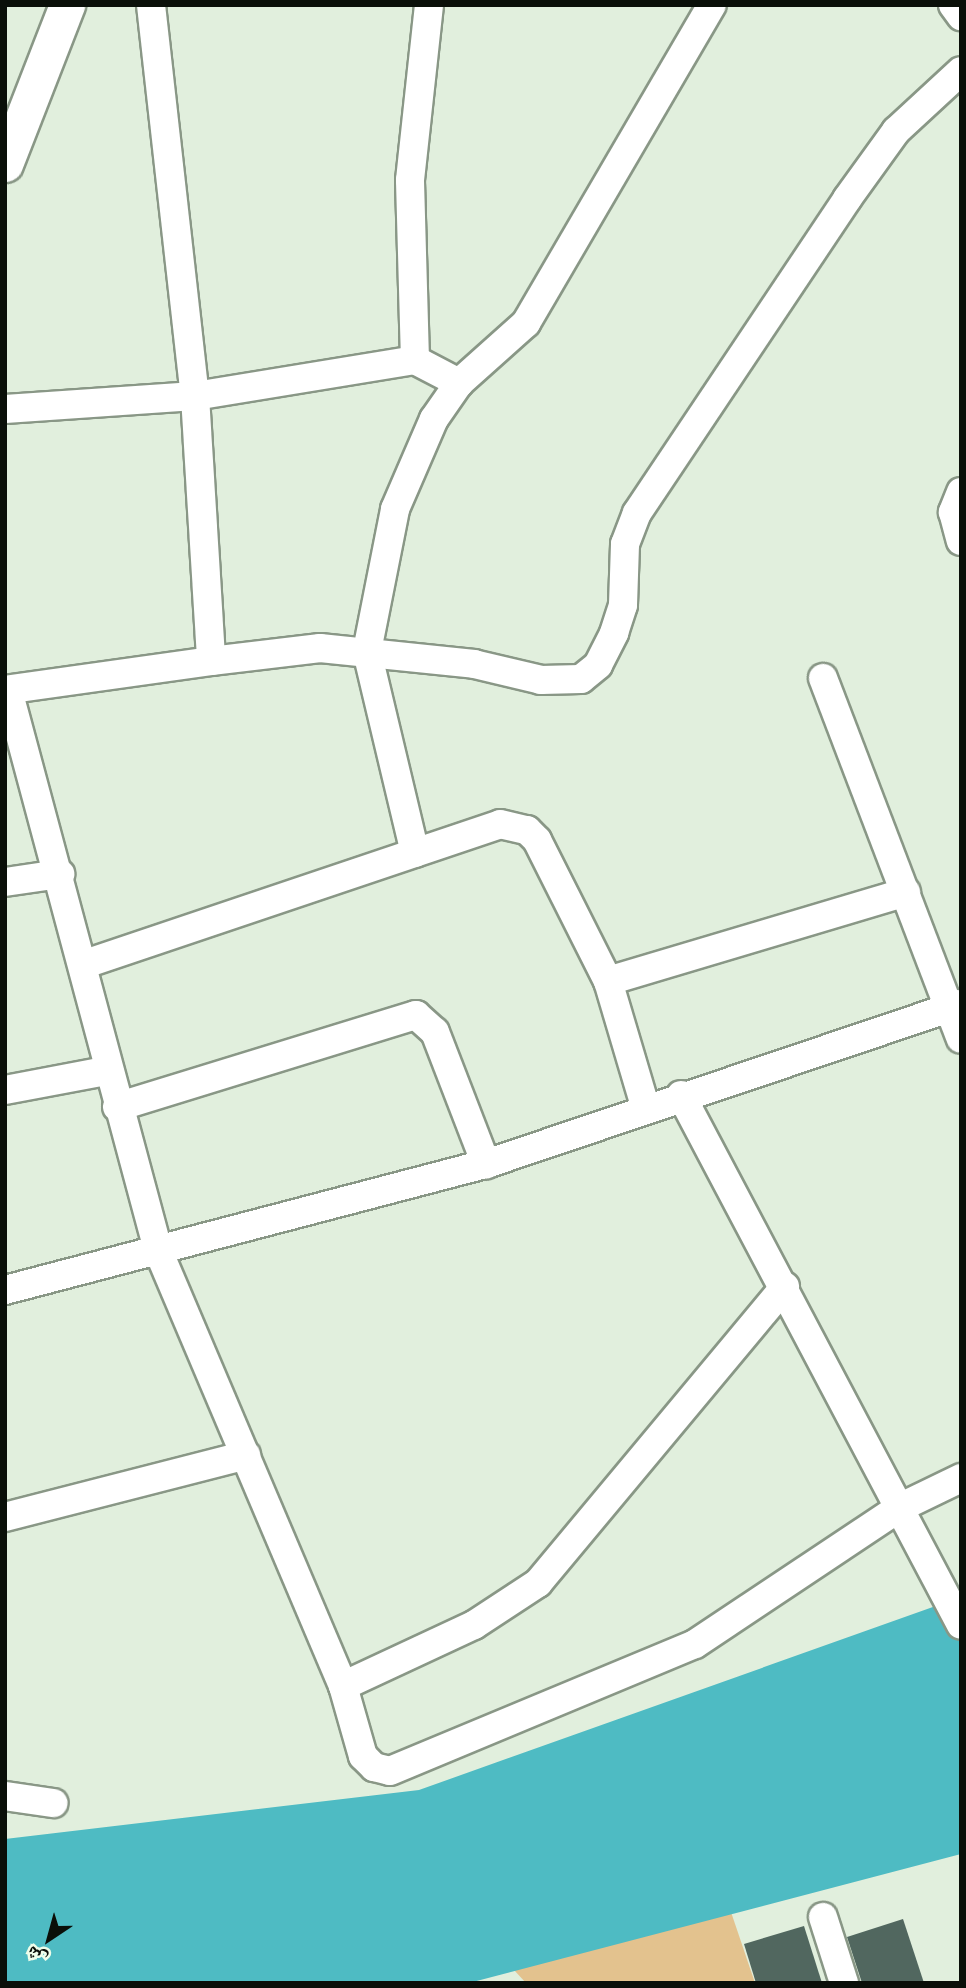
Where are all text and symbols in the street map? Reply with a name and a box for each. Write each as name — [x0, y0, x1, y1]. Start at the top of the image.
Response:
north arrow — [14, 1904, 84, 1974]
text: ش — [21, 1941, 51, 1972]

